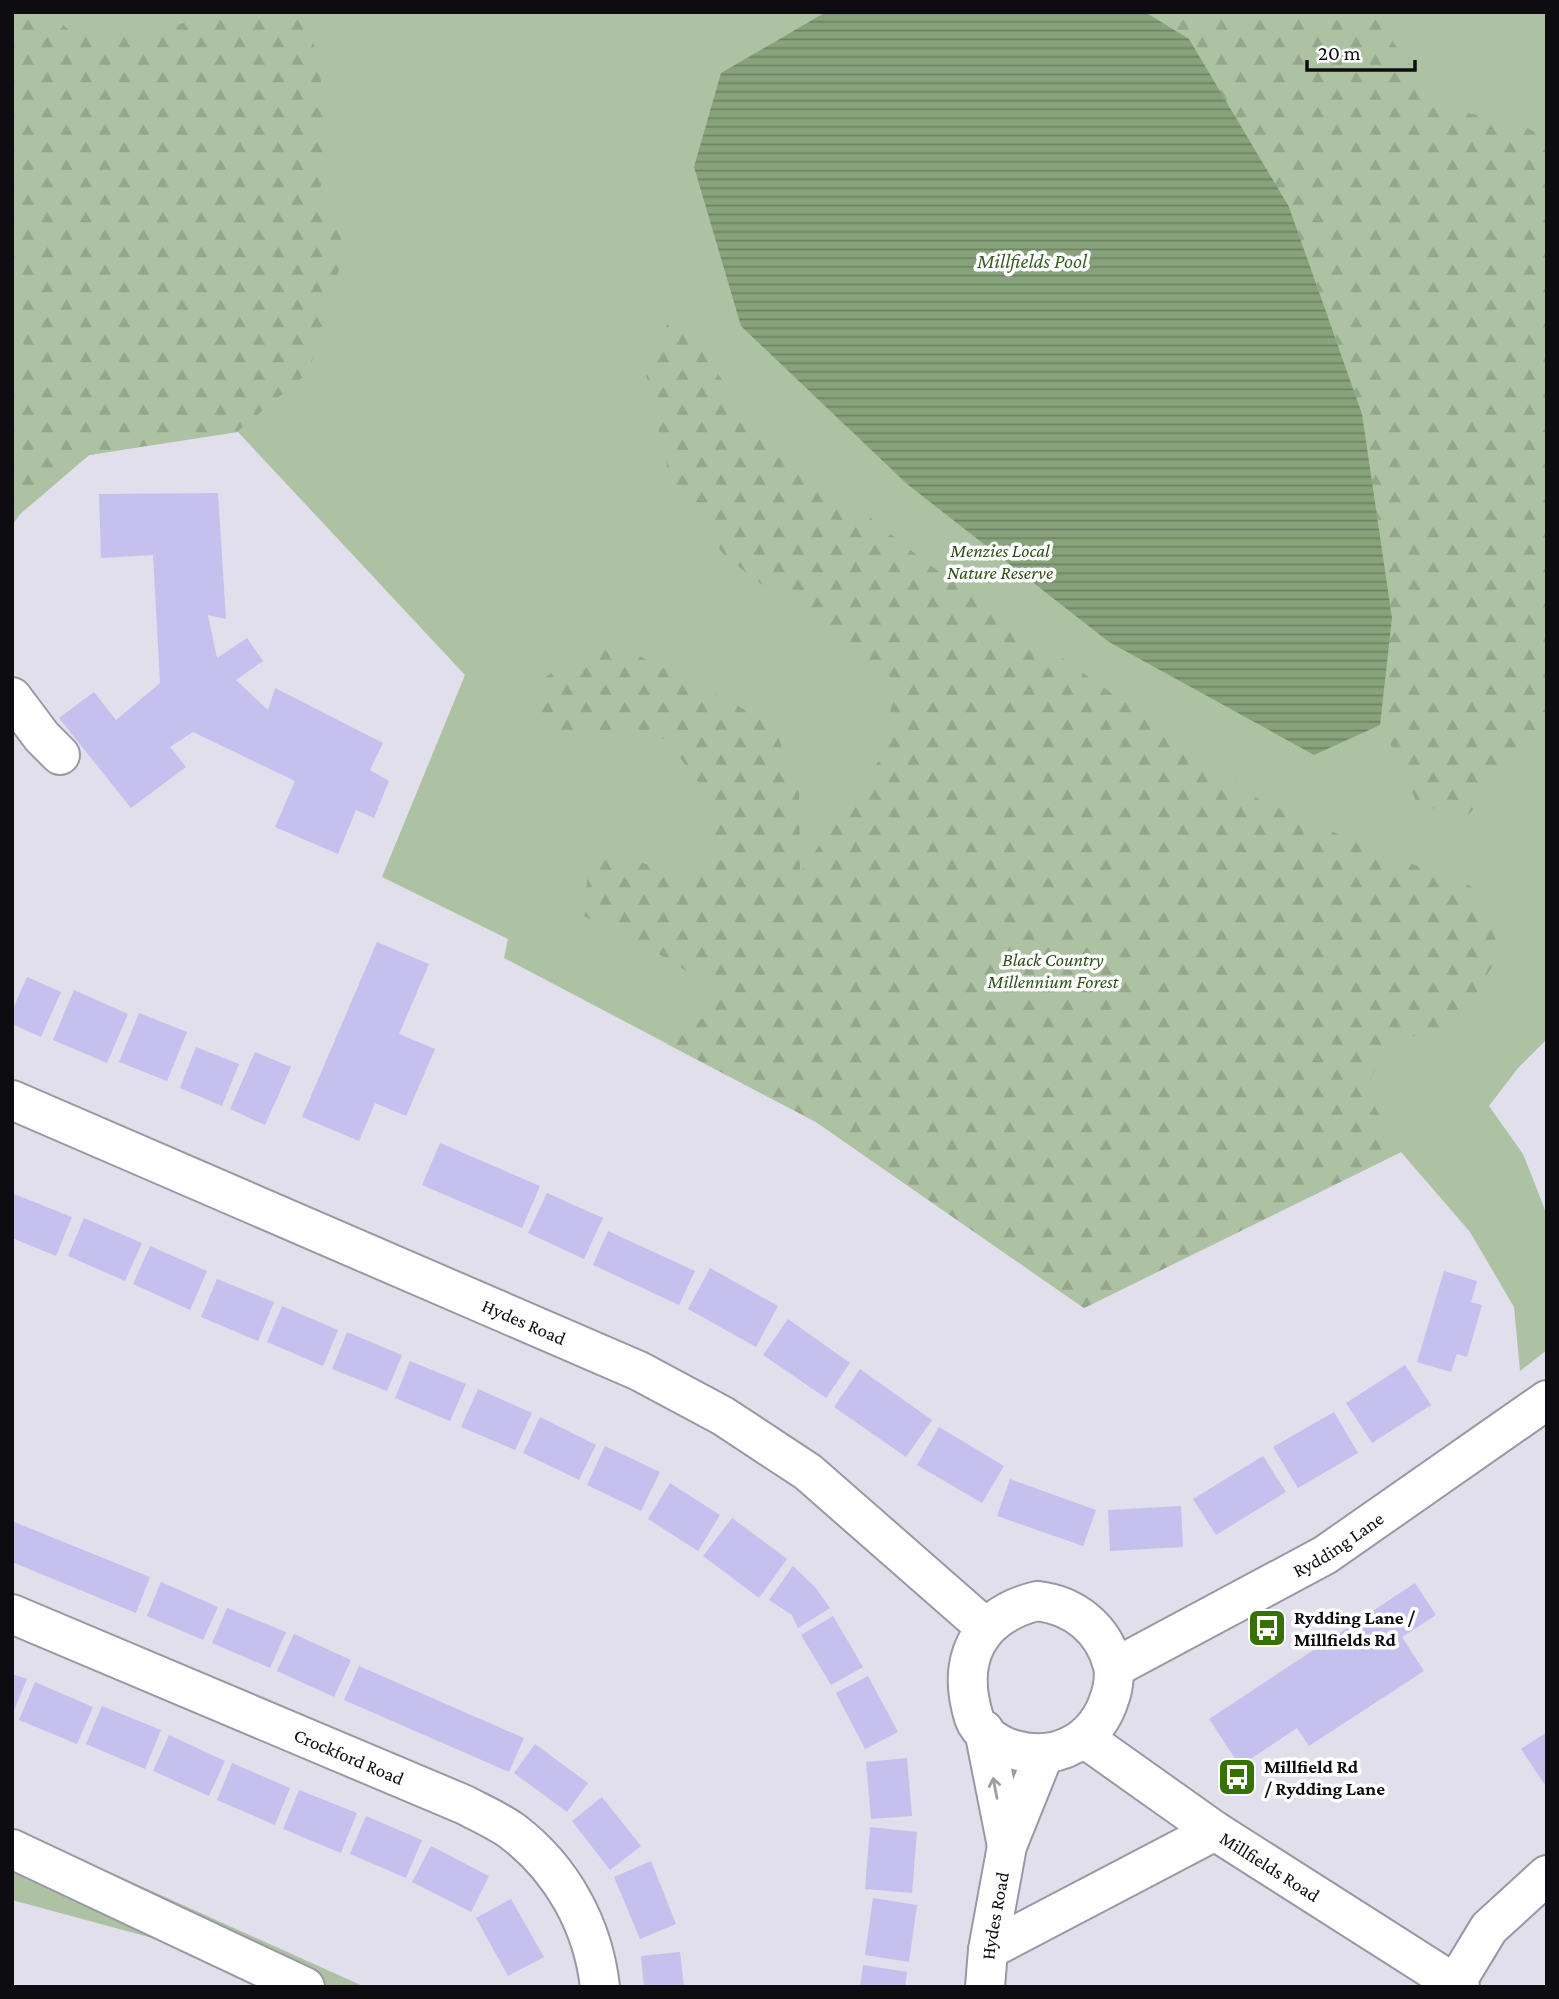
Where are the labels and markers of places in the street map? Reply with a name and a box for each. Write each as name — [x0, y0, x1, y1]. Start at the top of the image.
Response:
bus stop icon: Rydding Lane / Millfields Rd — [1246, 1607, 1288, 1649]
place label: Rydding Lane / Millfields Rd — [1294, 1607, 1415, 1650]
bus stop icon: Millfield Rd / Rydding Lane — [1216, 1756, 1258, 1798]
place label: Millfield Rd / Rydding Lane — [1264, 1756, 1385, 1799]

